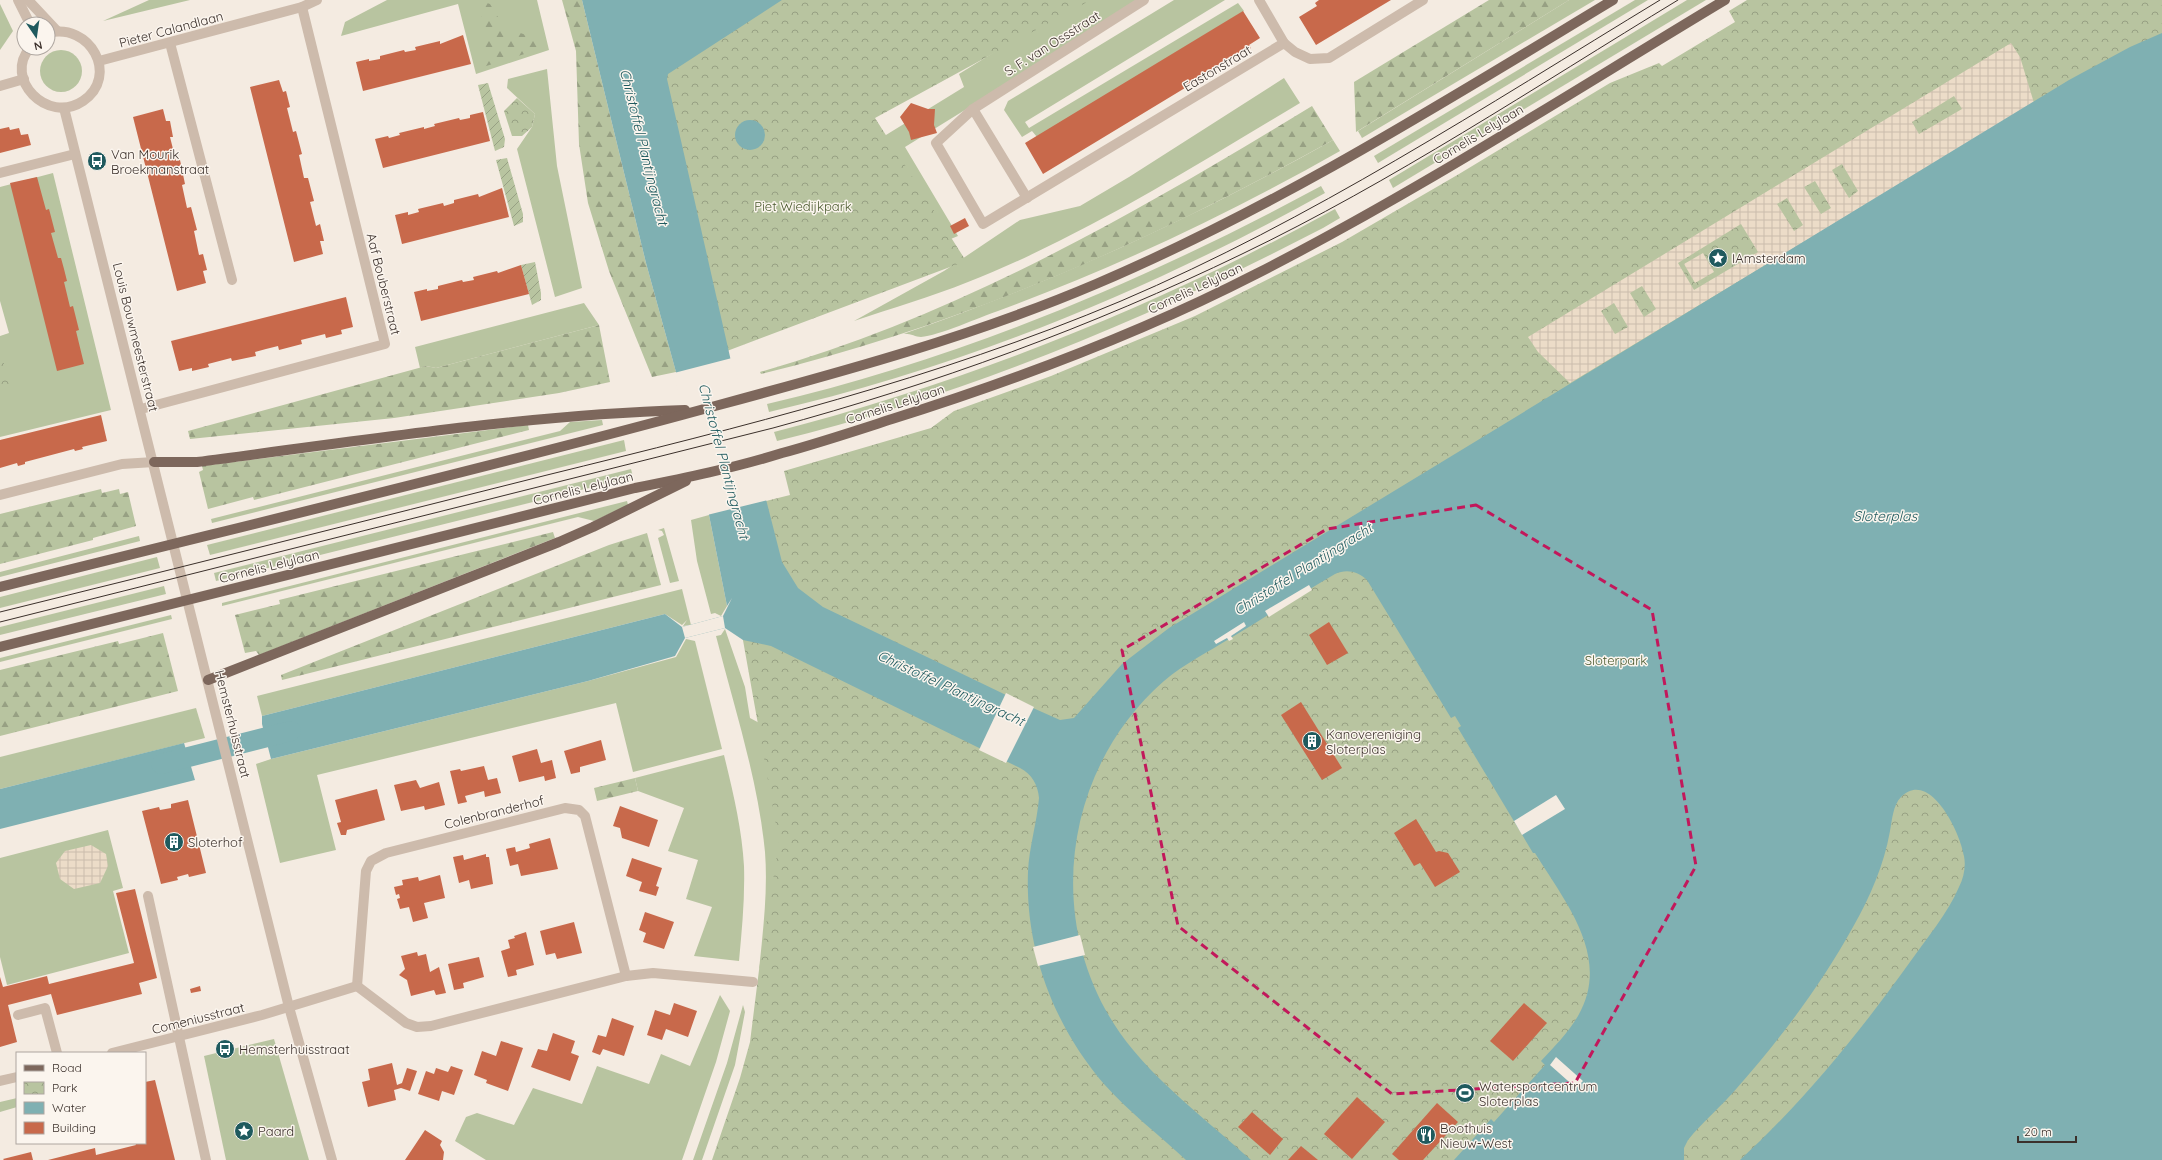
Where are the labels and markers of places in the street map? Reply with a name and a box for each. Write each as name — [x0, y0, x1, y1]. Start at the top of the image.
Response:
place label: Van Mourik Broekmanstraat — [111, 146, 209, 177]
bus stop icon: Van Mourik Broekmanstraat — [86, 150, 108, 172]
place icon: IAmsterdam — [1707, 247, 1729, 269]
place label: IAmsterdam — [1732, 250, 1806, 266]
place label: Kanovereniging Sloterplas — [1326, 726, 1421, 757]
building icon: Kanovereniging Sloterplas — [1301, 730, 1323, 752]
building icon: Sloterhof — [163, 831, 185, 853]
place label: Sloterhof — [188, 834, 243, 850]
bus stop icon: Hemsterhuisstraat — [214, 1038, 236, 1060]
place label: Hemsterhuisstraat — [239, 1041, 350, 1057]
place label: Watersportcentrum Sloterplas — [1479, 1078, 1597, 1109]
sports icon: Watersportcentrum Sloterplas — [1454, 1082, 1476, 1104]
place icon: Paard — [233, 1120, 255, 1142]
place label: Boothuis Nieuw-West — [1440, 1120, 1512, 1151]
place label: Paard — [258, 1123, 294, 1139]
restaurant icon: Boothuis Nieuw-West — [1415, 1124, 1437, 1146]

